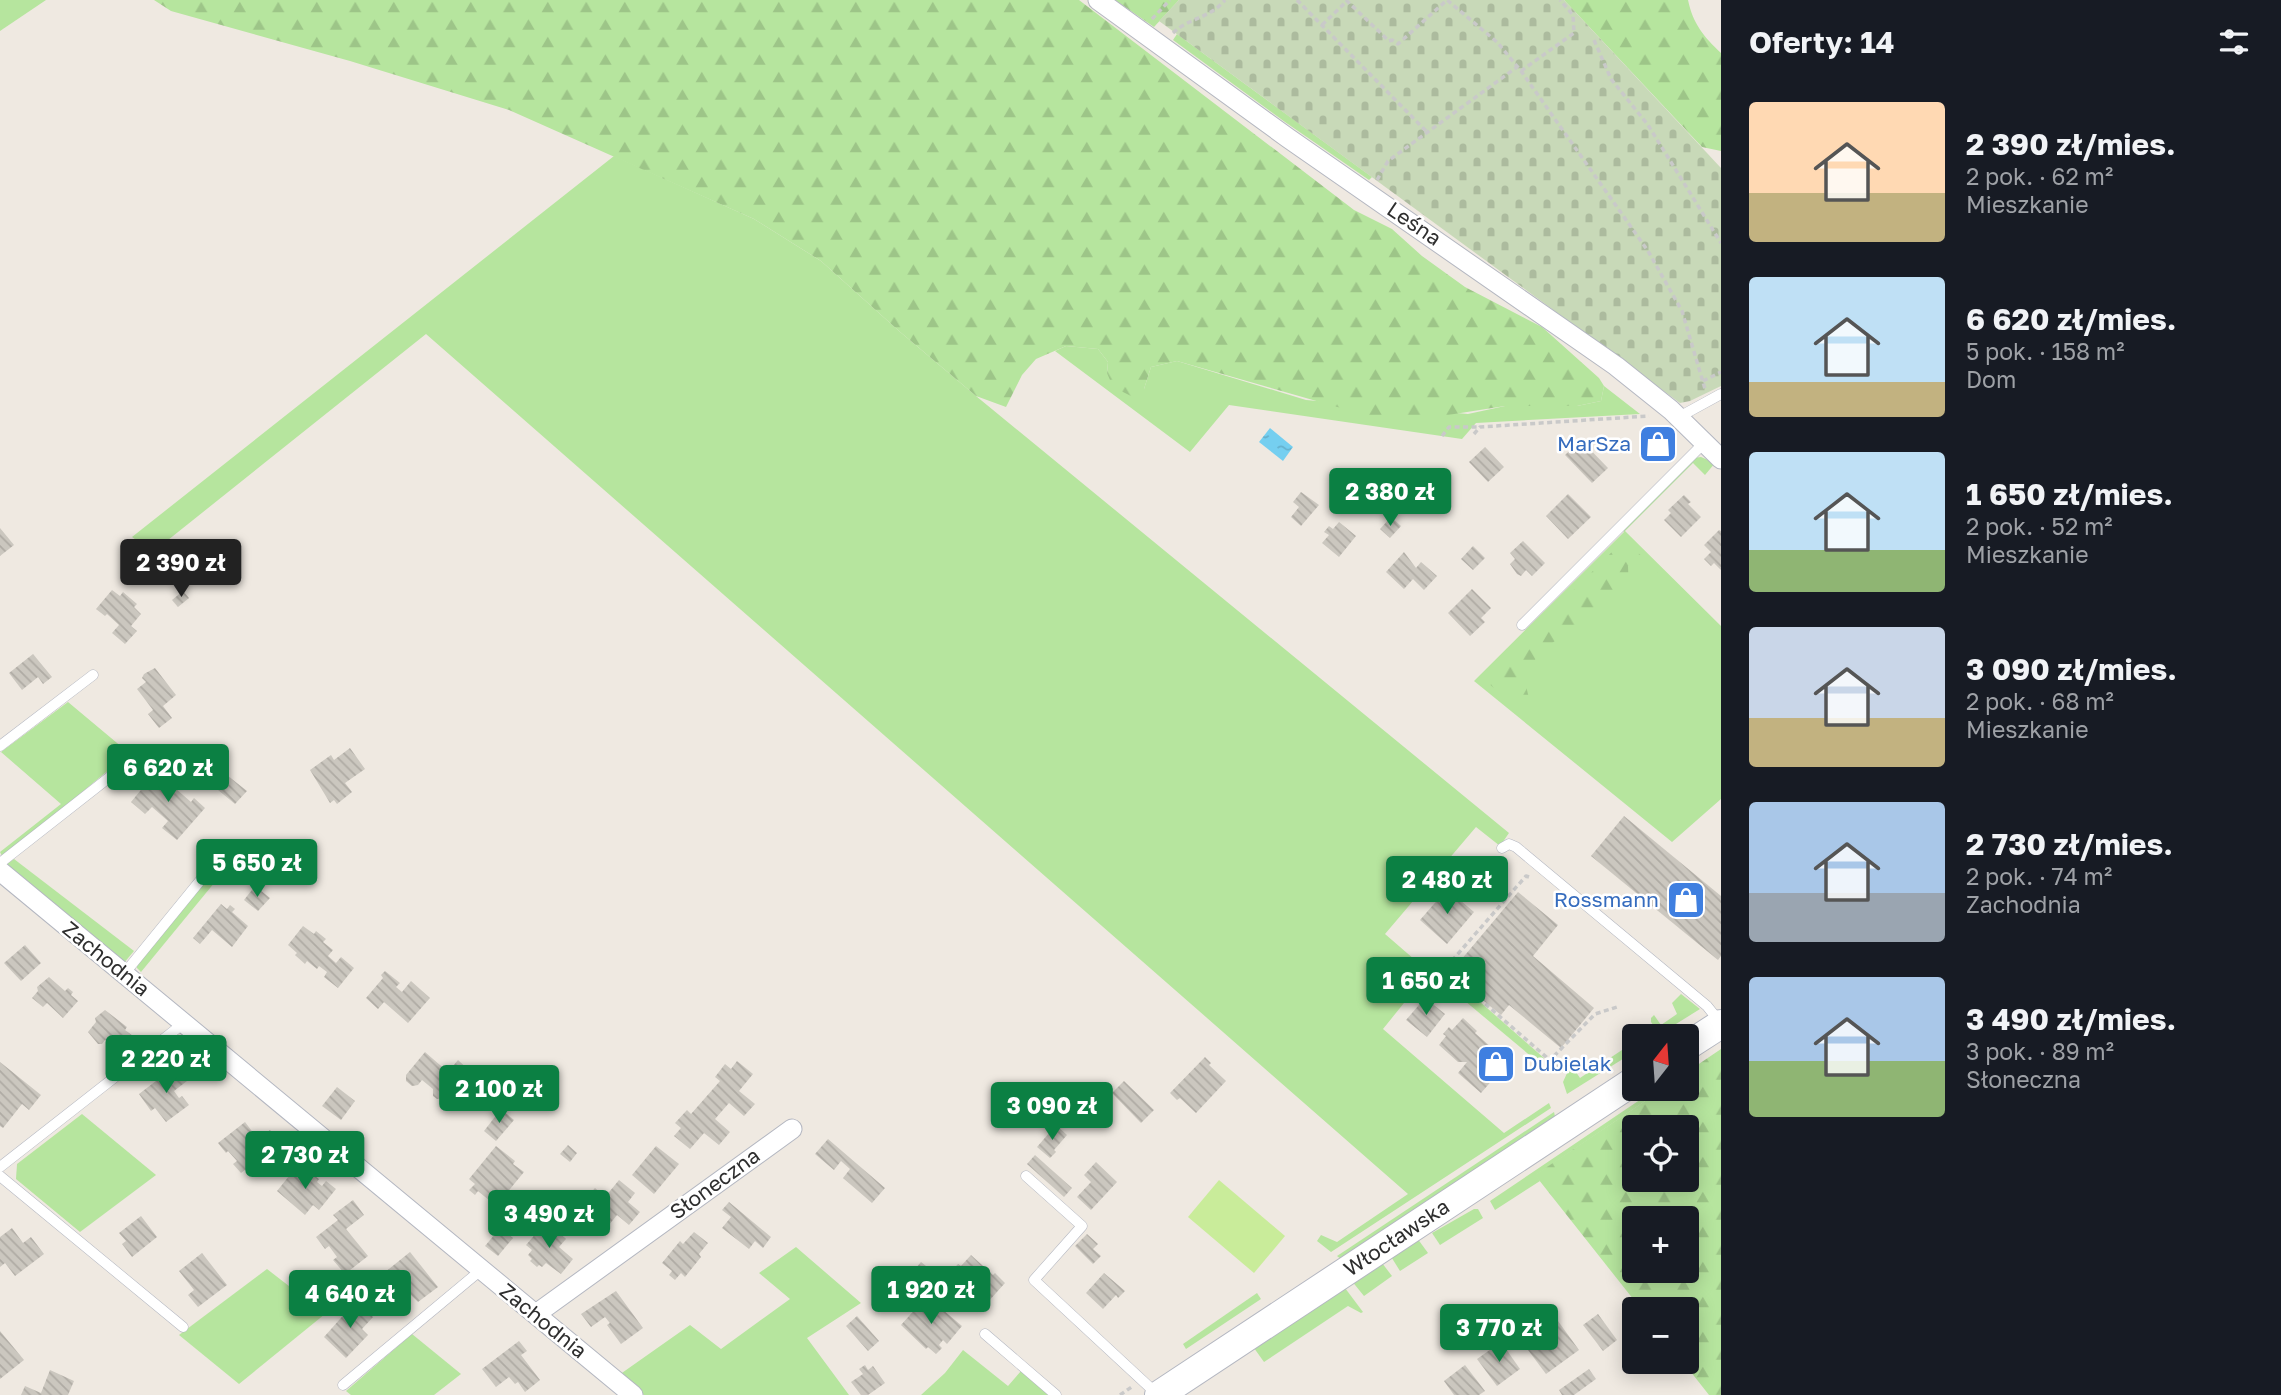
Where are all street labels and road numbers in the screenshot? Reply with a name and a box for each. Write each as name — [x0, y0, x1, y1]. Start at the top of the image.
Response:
street label: Leśna — [1382, 196, 1447, 251]
street label: Zachodnia — [58, 915, 156, 1001]
street label: Słoneczna — [664, 1142, 765, 1225]
street label: Włocławska — [1338, 1193, 1454, 1281]
street label: Zachodnia — [495, 1277, 593, 1363]

